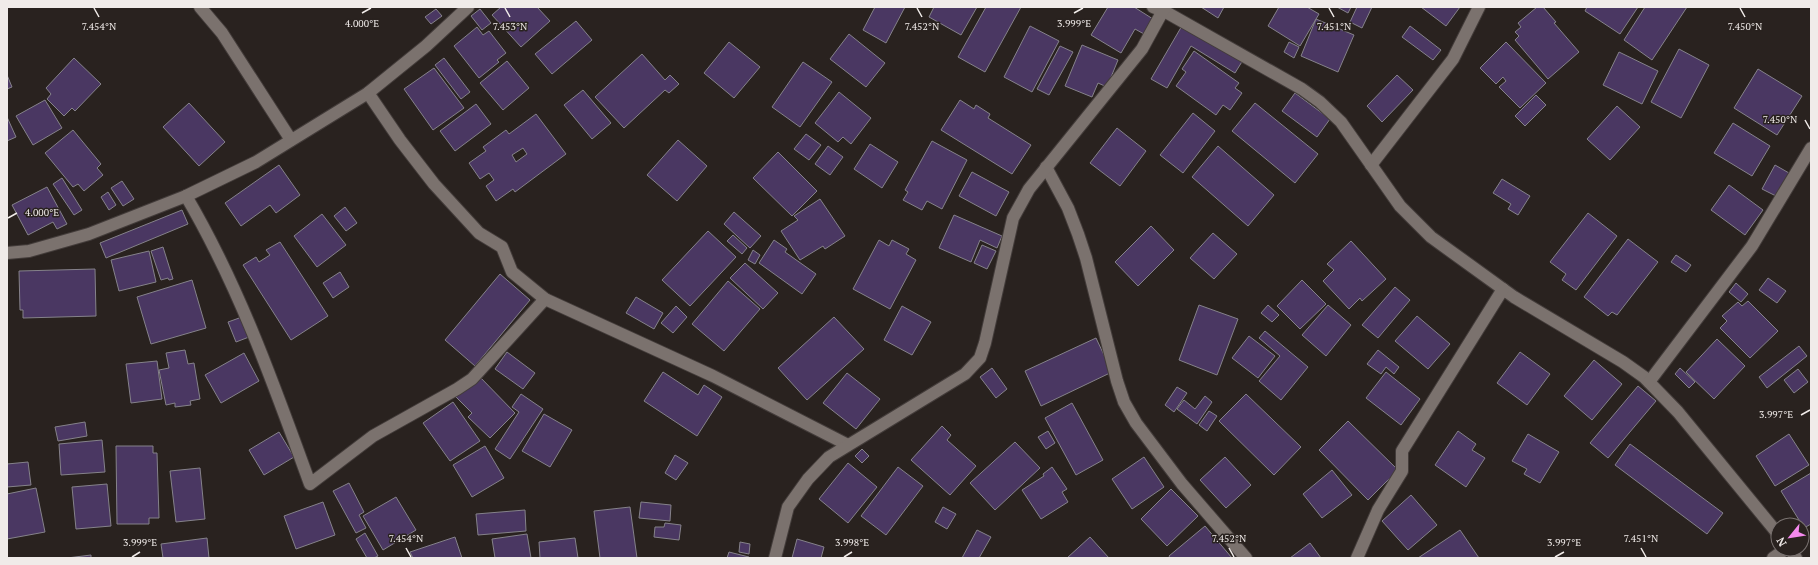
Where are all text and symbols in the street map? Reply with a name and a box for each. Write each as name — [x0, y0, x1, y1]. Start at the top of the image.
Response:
text: 4.000°E — [345, 17, 379, 30]
text: 3.999°E — [1057, 17, 1091, 30]
text: 7.454°N — [82, 20, 117, 33]
text: 7.453°N — [493, 20, 528, 33]
text: 7.452°N — [905, 20, 940, 33]
text: 7.451°N — [1317, 20, 1352, 33]
text: 7.450°N — [1728, 20, 1763, 33]
text: 7.450°N — [1763, 113, 1798, 126]
text: 4.000°E — [25, 206, 59, 219]
text: 3.997°E — [1759, 408, 1793, 421]
north arrow — [1770, 517, 1810, 557]
text: 7.454°N — [389, 532, 424, 545]
text: 7.452°N — [1212, 532, 1247, 545]
text: 7.451°N — [1624, 532, 1659, 545]
text: N — [1773, 534, 1789, 549]
text: 3.999°E — [123, 536, 157, 549]
text: 3.998°E — [835, 536, 869, 549]
text: 3.997°E — [1547, 536, 1581, 549]

